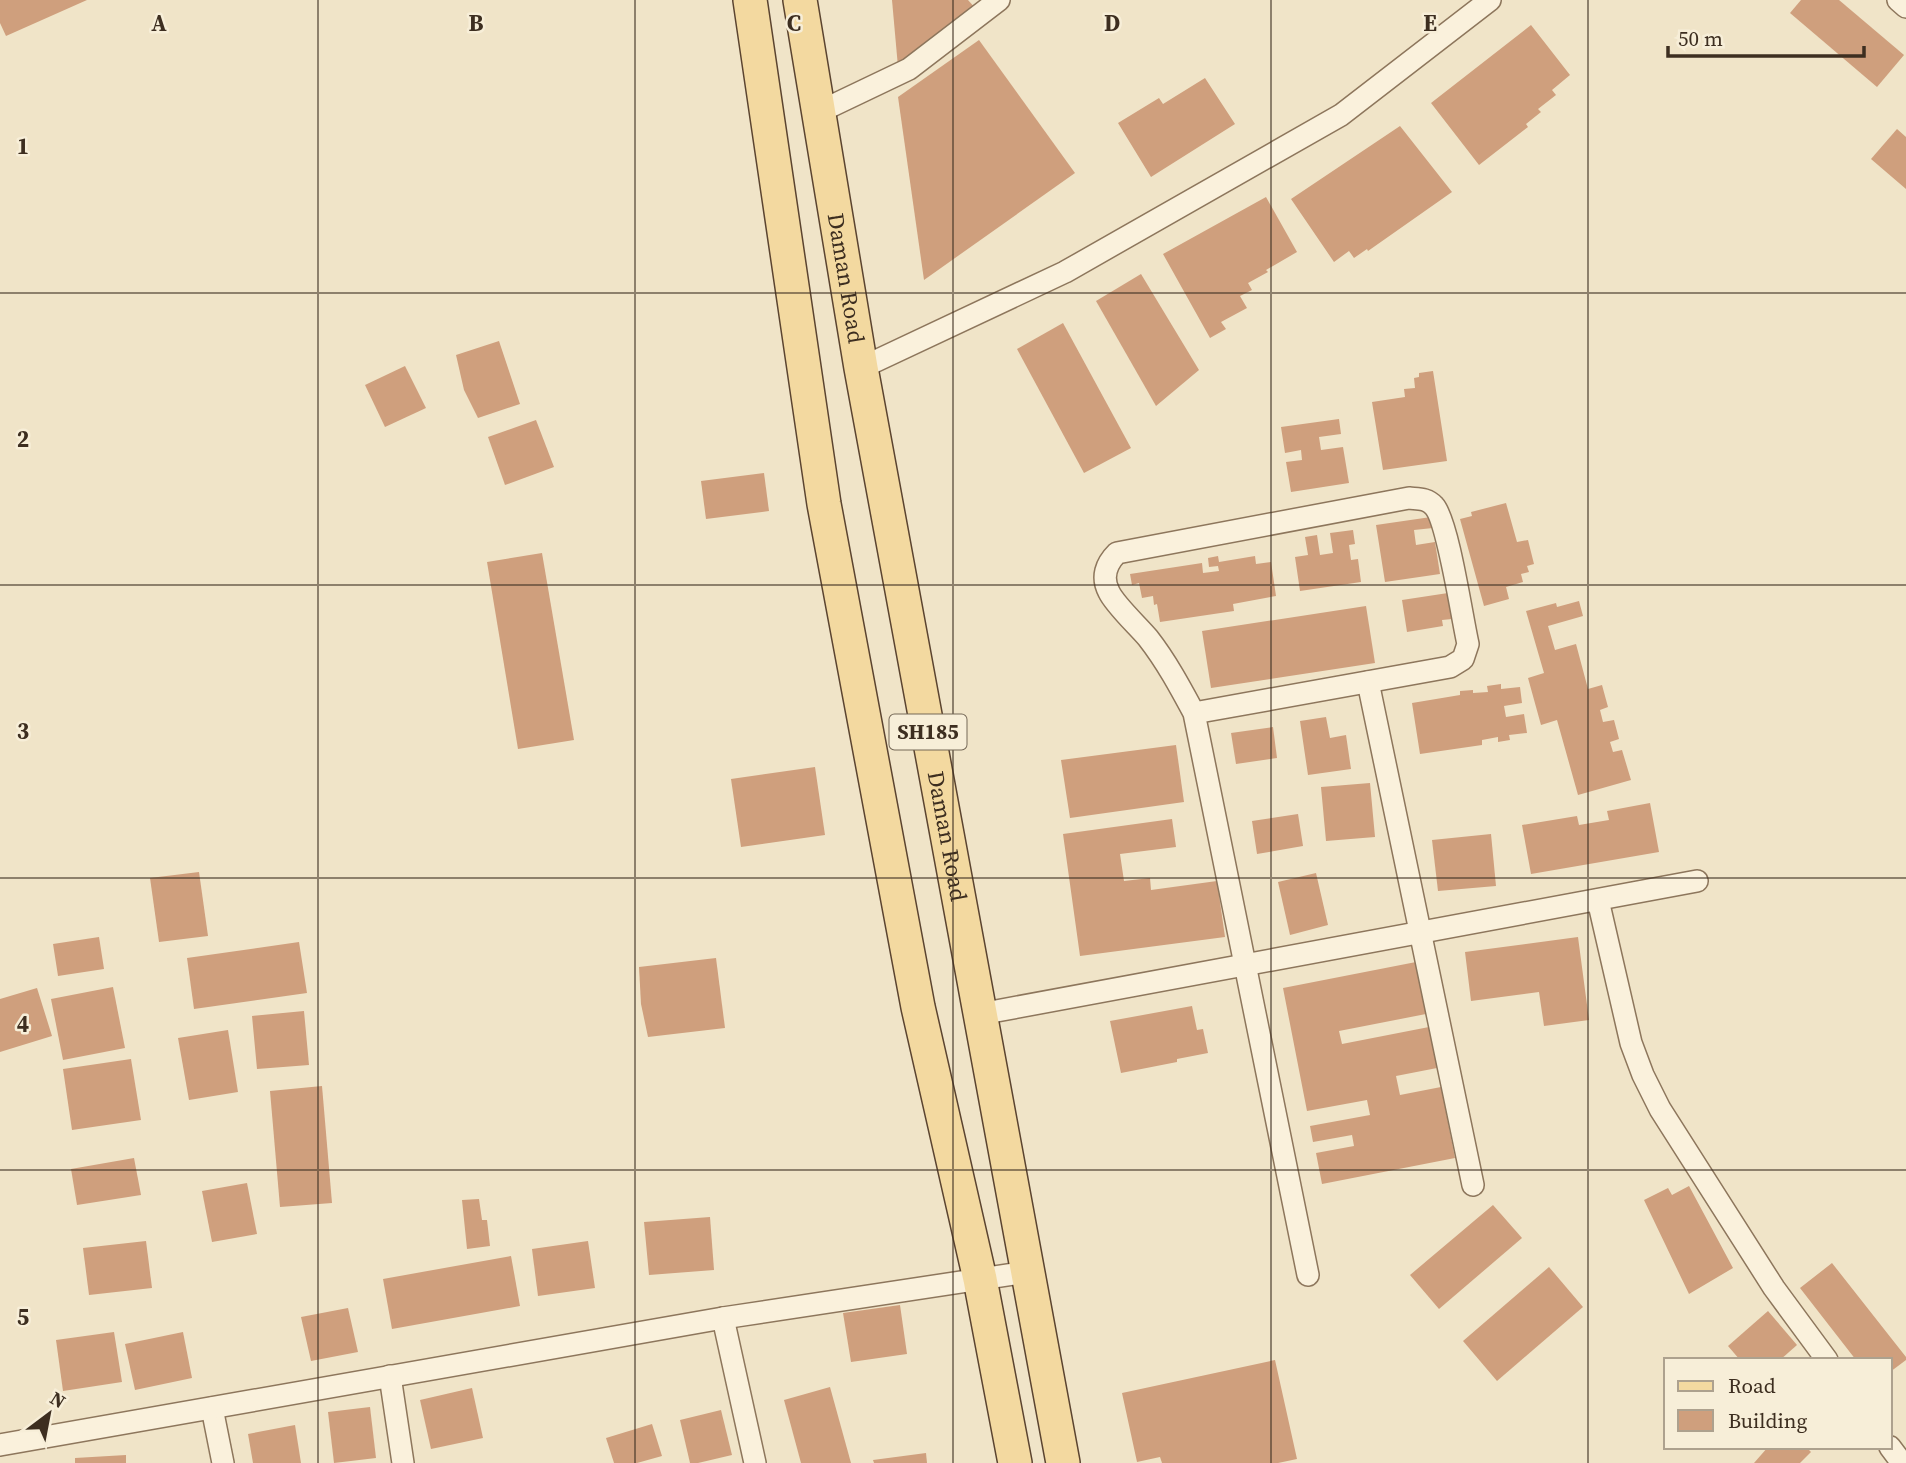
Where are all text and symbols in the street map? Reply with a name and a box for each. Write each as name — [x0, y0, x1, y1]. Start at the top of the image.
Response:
text: A — [151, 7, 167, 39]
text: B — [469, 7, 484, 39]
text: C — [787, 7, 801, 39]
text: D — [1104, 7, 1120, 39]
text: E — [1423, 7, 1437, 39]
scale bar — [1668, 14, 1864, 58]
text: 50 m — [1678, 24, 1723, 53]
text: 1 — [17, 130, 29, 162]
street label: Daman Road — [820, 211, 873, 346]
text: 2 — [17, 423, 29, 455]
road number: SH185 — [890, 714, 967, 750]
text: 3 — [17, 715, 29, 747]
street label: Daman Road — [920, 768, 975, 904]
text: 4 — [17, 1008, 29, 1040]
text: 5 — [17, 1301, 29, 1333]
legend — [1664, 1358, 1892, 1449]
text: Road — [1728, 1371, 1776, 1400]
north arrow — [14, 1379, 84, 1449]
text: N — [45, 1385, 71, 1414]
text: Building — [1728, 1406, 1807, 1435]

